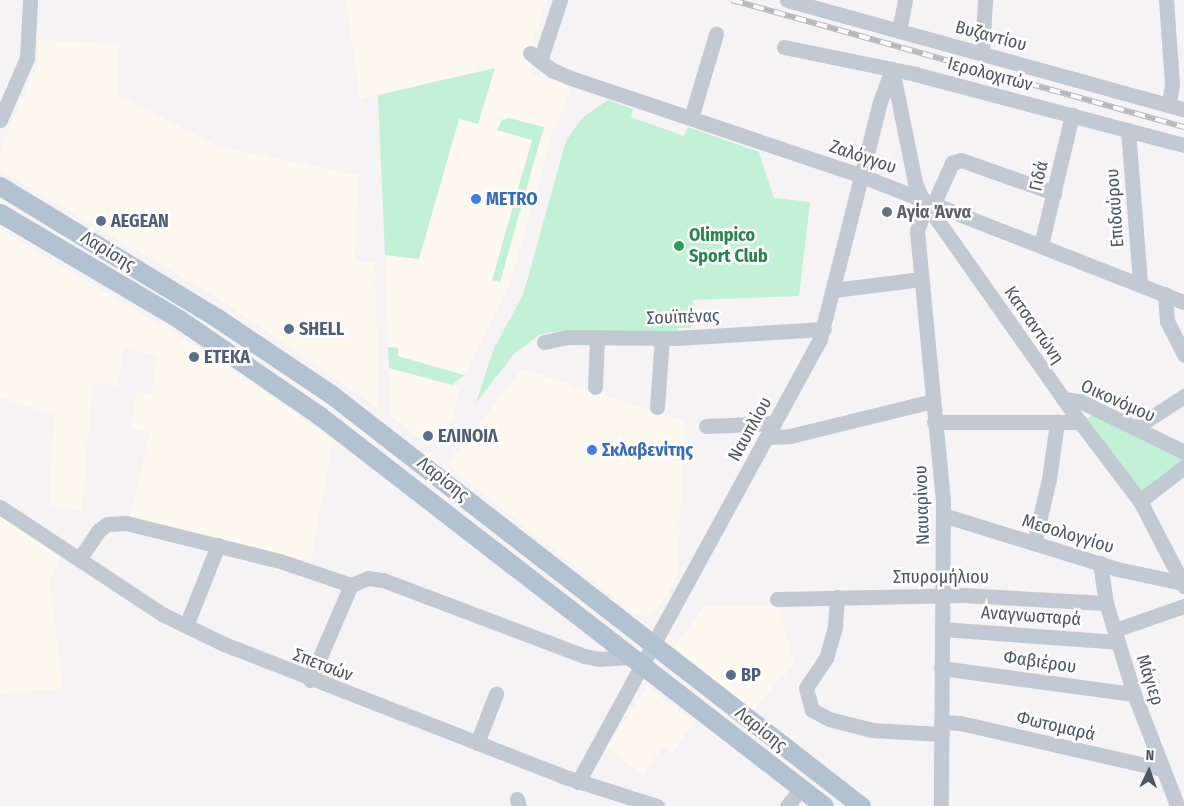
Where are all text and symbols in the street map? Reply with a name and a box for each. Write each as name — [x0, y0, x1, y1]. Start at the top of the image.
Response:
street label: Βυζαντίου — [953, 16, 1029, 56]
street label: Ιερολοχιτών — [945, 52, 1035, 96]
street label: Ζαλόγγου — [827, 136, 899, 178]
street label: Γιδά — [1025, 159, 1053, 193]
street label: Επιδαύρου — [1101, 168, 1129, 248]
place label: METRO — [486, 188, 538, 210]
marker: METRO — [470, 193, 482, 205]
place label: Αγία Άννα — [897, 201, 971, 223]
marker: Αγία Άννα — [881, 206, 893, 218]
place label: AEGEAN — [111, 210, 169, 232]
marker: AEGEAN — [95, 215, 107, 227]
place label: Olimpico Sport Club — [689, 225, 768, 268]
street label: Λαρίσης — [77, 226, 139, 276]
marker: Olimpico Sport Club — [673, 240, 685, 252]
street label: Κατσαντώνη — [999, 282, 1069, 368]
street label: Σουϊπένας — [646, 305, 720, 329]
place label: SHELL — [299, 318, 344, 340]
marker: SHELL — [283, 323, 295, 335]
place label: ΕΤΕΚΑ — [204, 346, 250, 368]
marker: ΕΤΕΚΑ — [188, 351, 200, 363]
street label: Οικονόμου — [1077, 375, 1159, 427]
street label: Ναυπλίου — [724, 393, 776, 465]
place label: ΕΛΙΝΟΙΛ — [438, 425, 498, 447]
marker: ΕΛΙΝΟΙΛ — [422, 430, 434, 442]
place label: Σκλαβενίτης — [602, 439, 693, 461]
marker: Σκλαβενίτης — [586, 444, 598, 456]
street label: Λαρίσης — [413, 452, 473, 506]
street label: Ναυαρίνου — [910, 465, 934, 545]
street label: Μεσολογγίου — [1019, 510, 1117, 558]
street label: Σπυρομήλιου — [893, 566, 989, 588]
street label: Αναγνωσταρά — [980, 602, 1082, 630]
street label: Σπετσών — [290, 644, 356, 686]
street label: Φαβιέρου — [1002, 646, 1078, 678]
street label: Μάγιερ — [1132, 652, 1168, 708]
place label: BP — [741, 664, 761, 686]
marker: BP — [725, 669, 737, 681]
street label: Λαρίσης — [731, 702, 791, 756]
street label: Φωτομαρά — [1015, 706, 1097, 746]
north arrow — [1124, 746, 1174, 796]
text: N — [1145, 747, 1154, 764]

